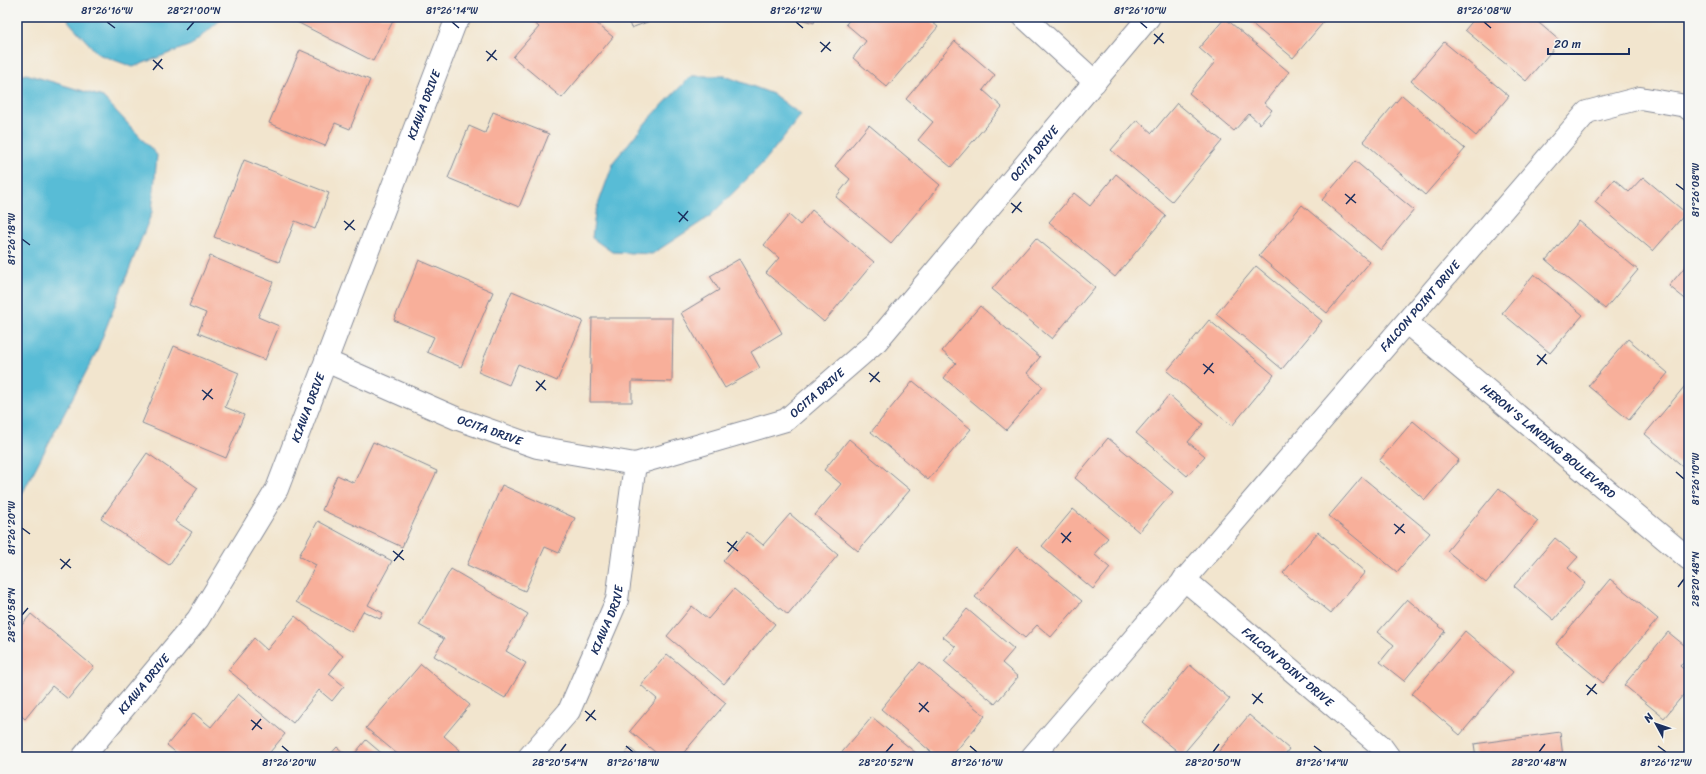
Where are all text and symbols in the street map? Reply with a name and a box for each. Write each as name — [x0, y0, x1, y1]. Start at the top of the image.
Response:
text: 81°26'16"W — [81, 2, 133, 20]
text: 28°21'00"N — [167, 2, 221, 20]
text: 81°26'14"W — [426, 2, 478, 20]
text: 81°26'12"W — [770, 2, 822, 20]
text: 81°26'10"W — [1114, 2, 1166, 20]
text: 81°26'08"W — [1457, 2, 1511, 20]
scale bar — [1548, 30, 1629, 56]
text: 20 m — [1554, 33, 1581, 55]
street label: KIAWA DRIVE — [400, 65, 448, 143]
street label: OCITA DRIVE — [1004, 119, 1065, 187]
text: 81°26'08"W — [1687, 163, 1705, 217]
text: 81°26'18"W — [3, 213, 21, 265]
street label: FALCON POINT DRIVE — [1374, 254, 1467, 357]
street label: OCITA DRIVE — [784, 362, 851, 424]
street label: KIAWA DRIVE — [285, 368, 332, 446]
street label: HERON'S LANDING BOULEVARD — [1475, 378, 1621, 505]
street label: OCITA DRIVE — [454, 409, 527, 452]
text: 81°26'10"W — [1687, 453, 1705, 505]
text: 81°26'20"W — [3, 501, 21, 555]
text: 28°20'48"N — [1687, 551, 1705, 607]
street label: KIAWA DRIVE — [584, 583, 630, 658]
text: 28°20'58"N — [3, 587, 21, 643]
street label: FALCON POINT DRIVE — [1237, 621, 1340, 713]
street label: KIAWA DRIVE — [112, 648, 177, 719]
north arrow — [1636, 704, 1676, 744]
text: N — [1638, 709, 1659, 728]
text: 81°26'20"W — [262, 754, 316, 772]
text: 28°20'54"N — [532, 754, 588, 772]
text: 81°26'18"W — [607, 754, 659, 772]
text: 28°20'52"N — [859, 754, 913, 772]
text: 81°26'16"W — [951, 754, 1003, 772]
text: 28°20'50"N — [1185, 754, 1241, 772]
text: 81°26'14"W — [1296, 754, 1348, 772]
text: 28°20'48"N — [1511, 754, 1567, 772]
text: 81°26'12"W — [1640, 754, 1692, 772]

